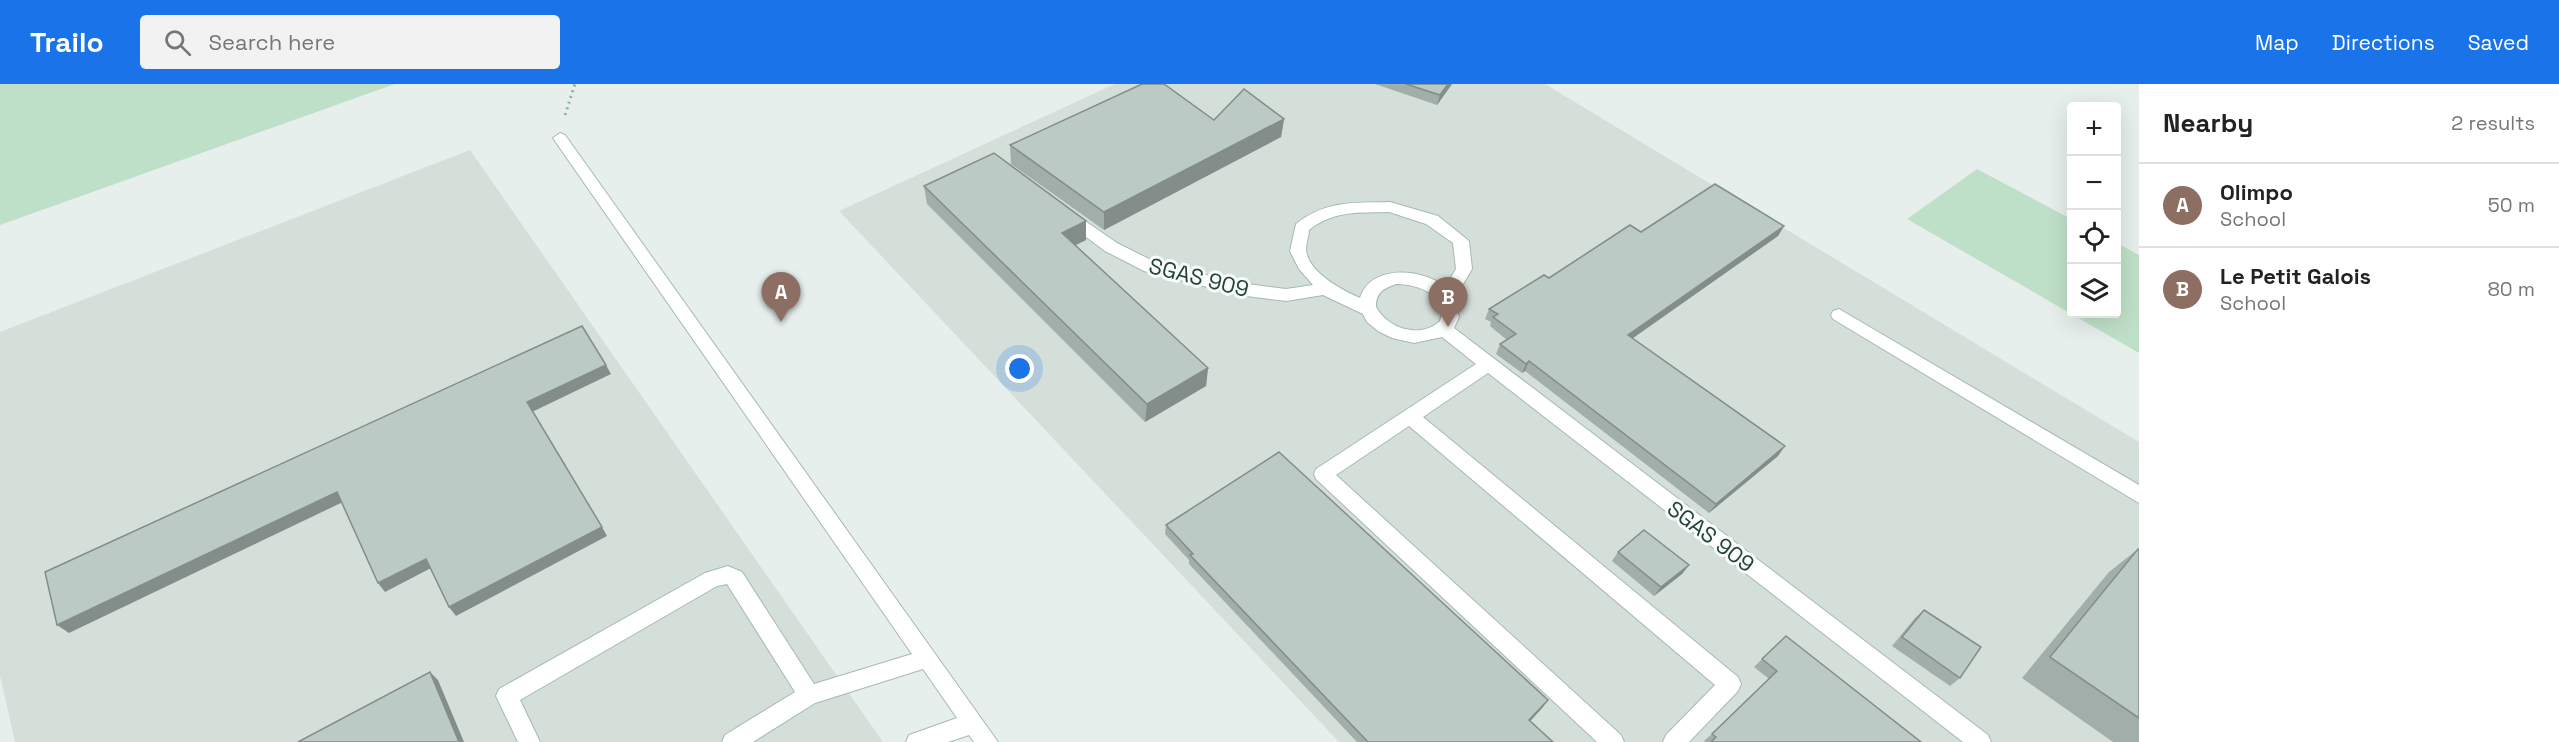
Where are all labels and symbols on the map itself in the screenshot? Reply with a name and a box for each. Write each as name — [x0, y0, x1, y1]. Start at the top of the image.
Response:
street label: SGAS 909 — [1146, 251, 1252, 303]
pin: A — [762, 272, 800, 322]
pin: B — [1428, 278, 1468, 327]
your location — [1005, 354, 1034, 383]
street label: SGAS 909 — [1662, 494, 1760, 578]

